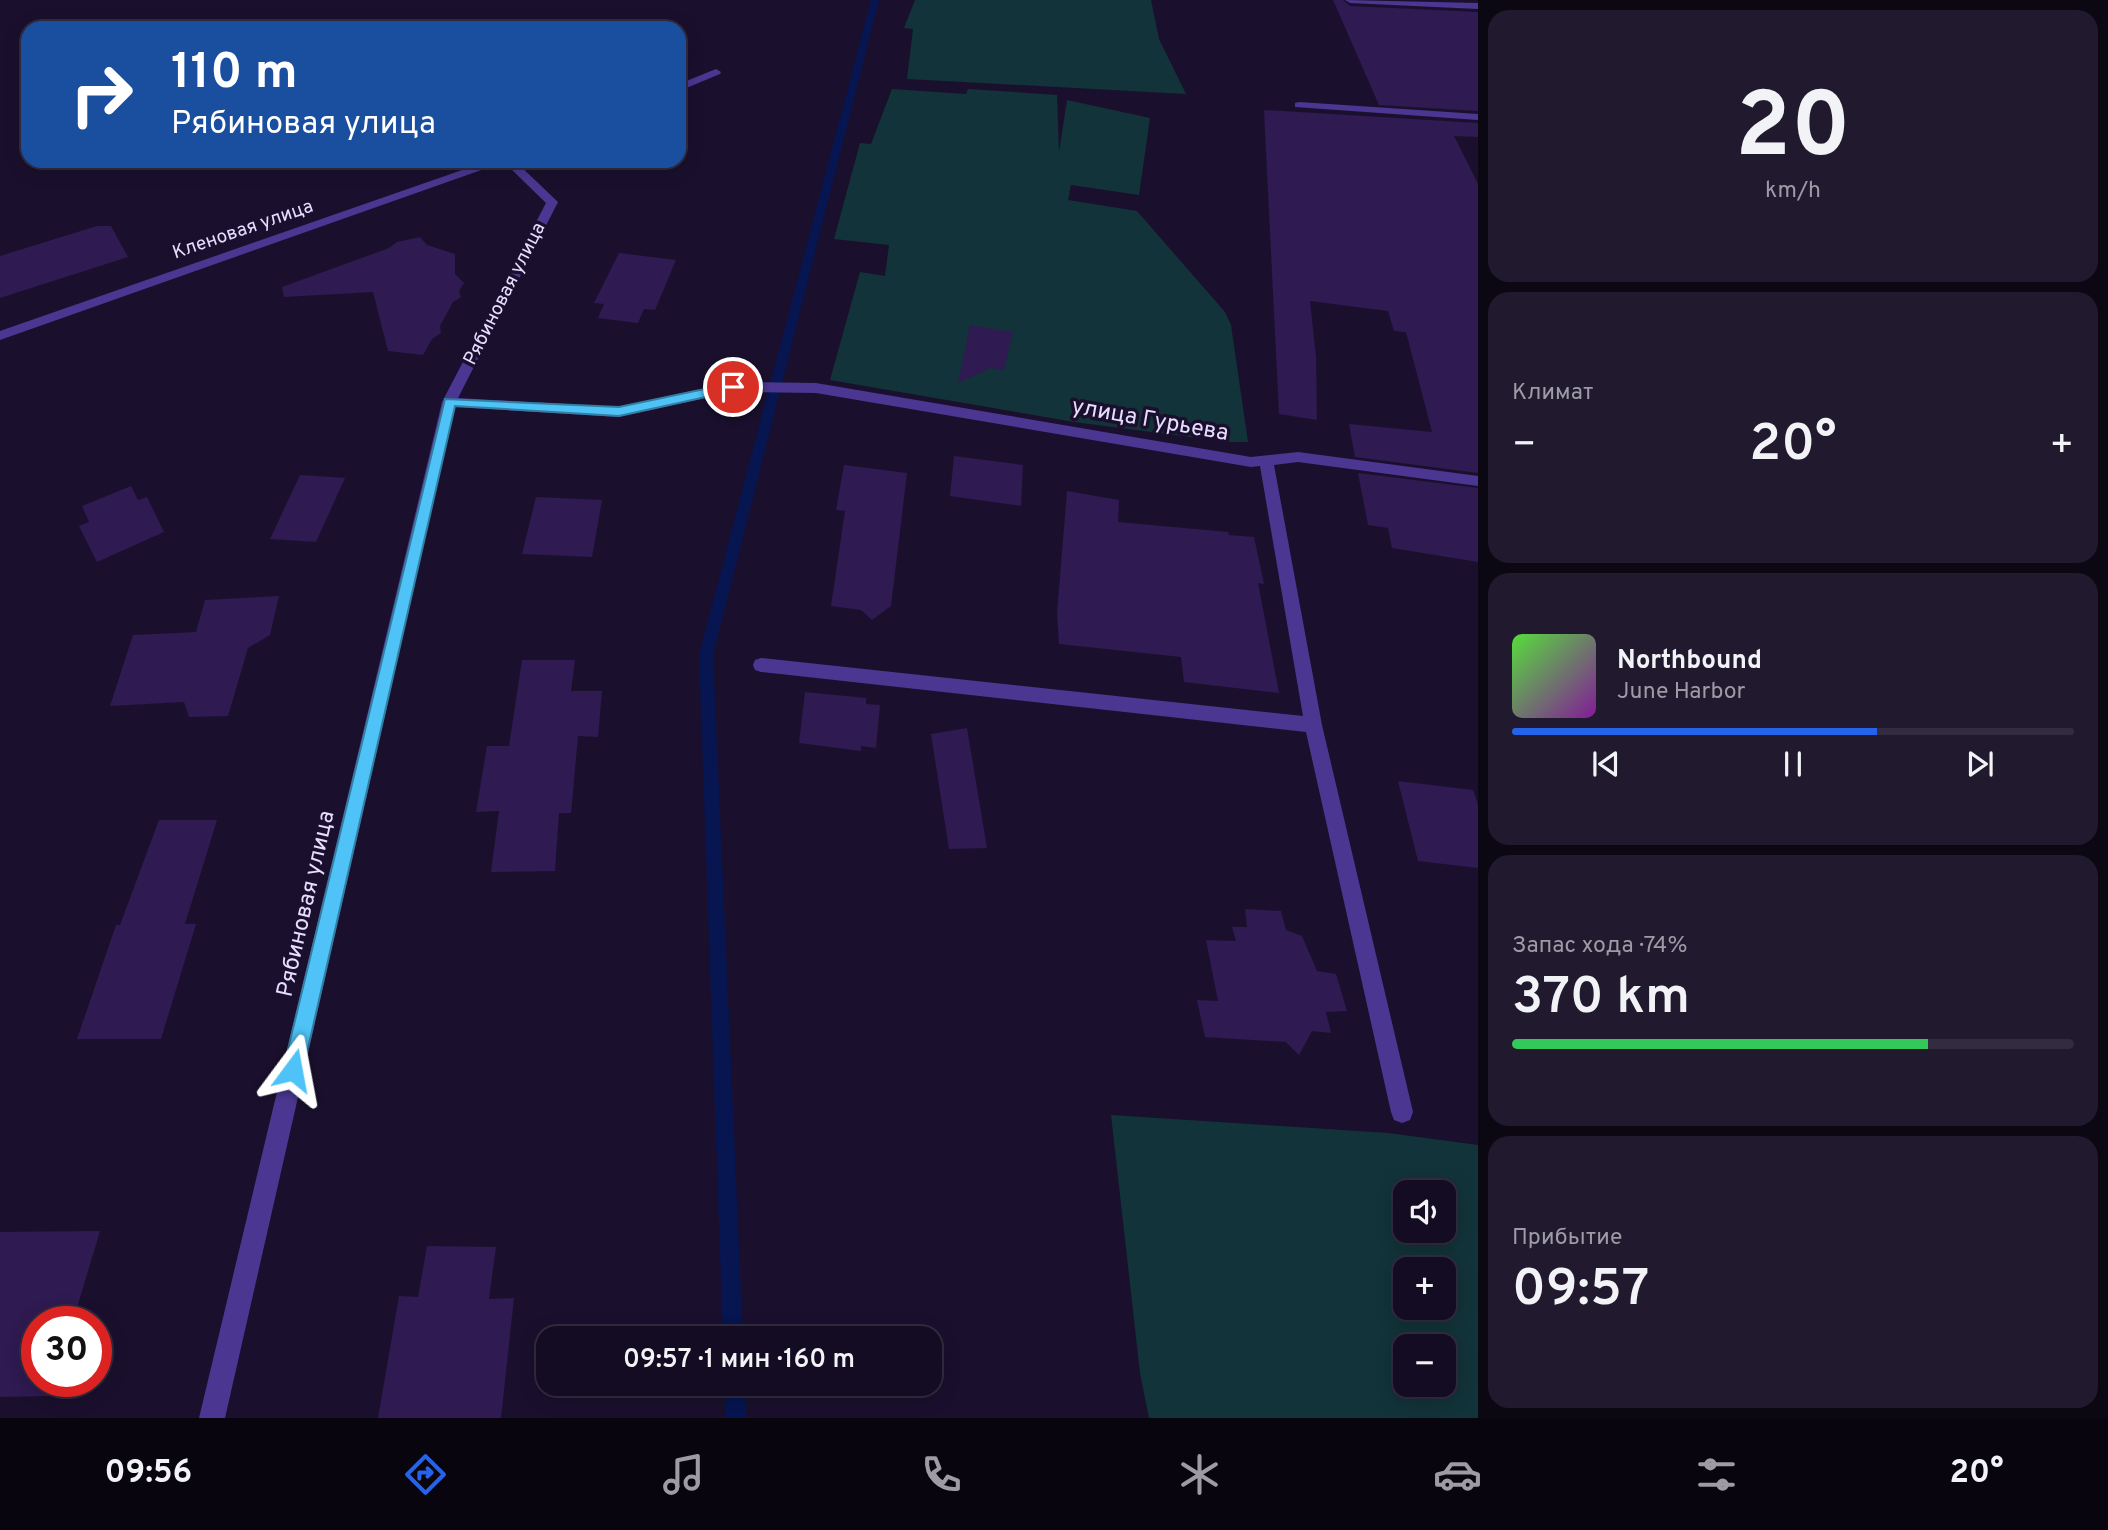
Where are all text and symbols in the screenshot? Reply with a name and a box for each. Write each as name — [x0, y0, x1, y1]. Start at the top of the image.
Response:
text: 110 m — [171, 44, 298, 106]
icon: right — [56, 49, 147, 140]
text: 20 — [1735, 74, 1851, 189]
text: Рябиновая улица — [171, 105, 436, 145]
text: km/h — [1765, 177, 1821, 206]
street label: Кленовая улица — [169, 195, 317, 265]
street label: Рябиновая улица — [459, 218, 551, 370]
pin — [703, 357, 763, 417]
icon: arrive — [714, 368, 752, 406]
text: Климат — [1512, 379, 1593, 408]
street label: улица Гурьева — [1069, 393, 1231, 449]
text: 20° — [1749, 413, 1837, 479]
text: − — [1512, 422, 1537, 471]
text: + — [2049, 422, 2074, 471]
text: Northbound — [1617, 645, 1762, 678]
text: June Harbor — [1617, 678, 1745, 707]
icon: previous — [1587, 745, 1625, 783]
icon: pause — [1774, 745, 1812, 783]
icon: next — [1961, 745, 1999, 783]
street label: Рябиновая улица — [271, 808, 343, 1000]
text: Запас хода · 74% — [1512, 932, 1687, 961]
text: 370 km — [1512, 966, 1690, 1032]
position arrow — [256, 1033, 330, 1107]
map controls — [1393, 1180, 1456, 1397]
button: sound — [1393, 1180, 1456, 1243]
text: Прибытие — [1512, 1224, 1622, 1253]
button: + — [1393, 1257, 1456, 1320]
text: 09:57 — [1512, 1258, 1649, 1324]
speed limit sign: 30 — [21, 1306, 112, 1397]
button: − — [1393, 1334, 1456, 1397]
text: 09:57 · 1 мин · 160 m — [623, 1344, 855, 1377]
icon: directions — [401, 1450, 450, 1499]
icon: music — [659, 1450, 708, 1499]
icon: phone — [917, 1450, 966, 1499]
icon: climate — [1175, 1450, 1224, 1499]
icon: car — [1433, 1450, 1482, 1499]
icon: filters — [1692, 1450, 1741, 1499]
text: 09:56 — [105, 1454, 192, 1494]
text: 20° — [1950, 1454, 2003, 1494]

